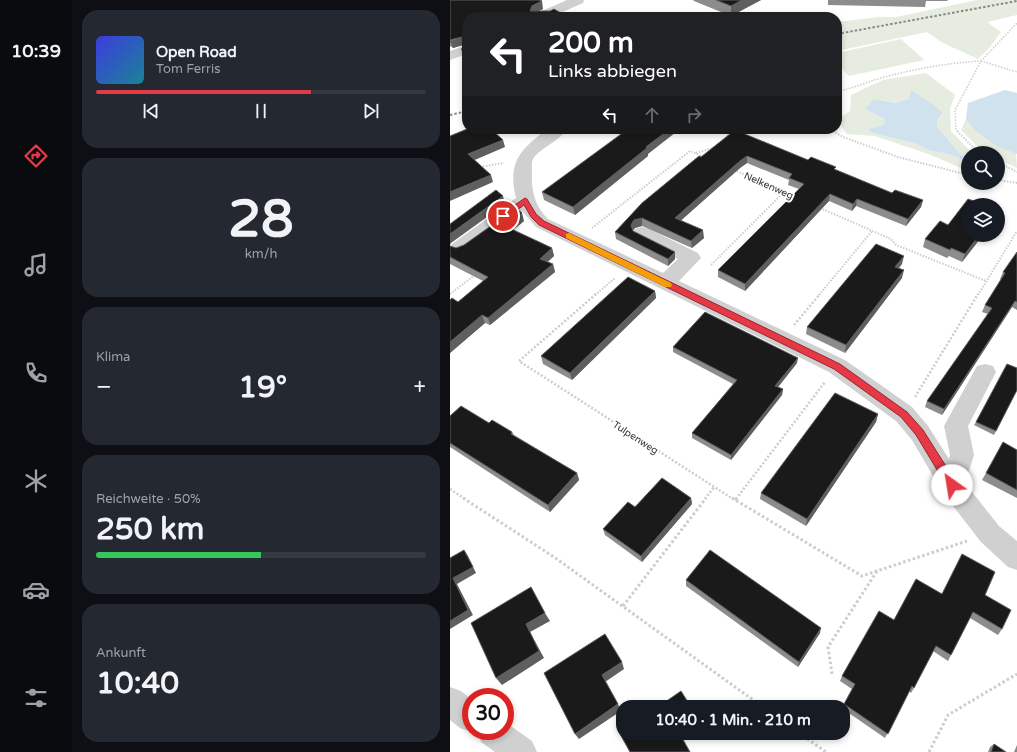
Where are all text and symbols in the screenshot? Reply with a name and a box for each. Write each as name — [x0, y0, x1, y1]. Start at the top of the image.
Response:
text: 200 m — [548, 26, 634, 60]
icon: left — [482, 28, 534, 80]
text: 10:39 — [11, 40, 61, 62]
text: Open Road — [156, 43, 237, 61]
text: Links abbiegen — [548, 60, 677, 82]
text: Tom Ferris — [156, 61, 220, 77]
icon: previous — [140, 100, 162, 122]
icon: pause — [250, 100, 272, 122]
icon: next — [360, 100, 382, 122]
icon: left — [599, 104, 621, 126]
icon: ahead — [641, 104, 663, 126]
icon: right — [683, 104, 705, 126]
icon: directions — [22, 142, 50, 170]
map controls — [961, 146, 1005, 242]
button: search — [961, 146, 1005, 190]
street label: Nelkenweg — [742, 170, 795, 202]
text: 28 — [228, 188, 294, 251]
button: layers — [961, 198, 1005, 242]
pin — [486, 199, 520, 233]
icon: arrive — [492, 205, 514, 227]
text: km/h — [245, 246, 277, 262]
icon: music — [22, 251, 50, 279]
text: Klima — [96, 349, 130, 365]
icon: phone — [22, 359, 50, 387]
text: 19° — [238, 369, 287, 406]
text: − — [96, 374, 112, 400]
text: + — [414, 374, 426, 400]
street label: Tulpenweg — [610, 419, 660, 457]
position arrow — [931, 464, 973, 506]
icon: climate — [22, 467, 50, 495]
text: Reichweite · 50% — [96, 491, 201, 507]
text: 250 km — [96, 511, 204, 548]
icon: car — [22, 576, 50, 604]
text: Ankunft — [96, 645, 146, 661]
text: 10:40 — [96, 665, 179, 702]
icon: filters — [22, 684, 50, 712]
speed limit sign: 30 — [462, 688, 514, 740]
text: 10:40 · 1 Min. · 210 m — [655, 711, 811, 729]

